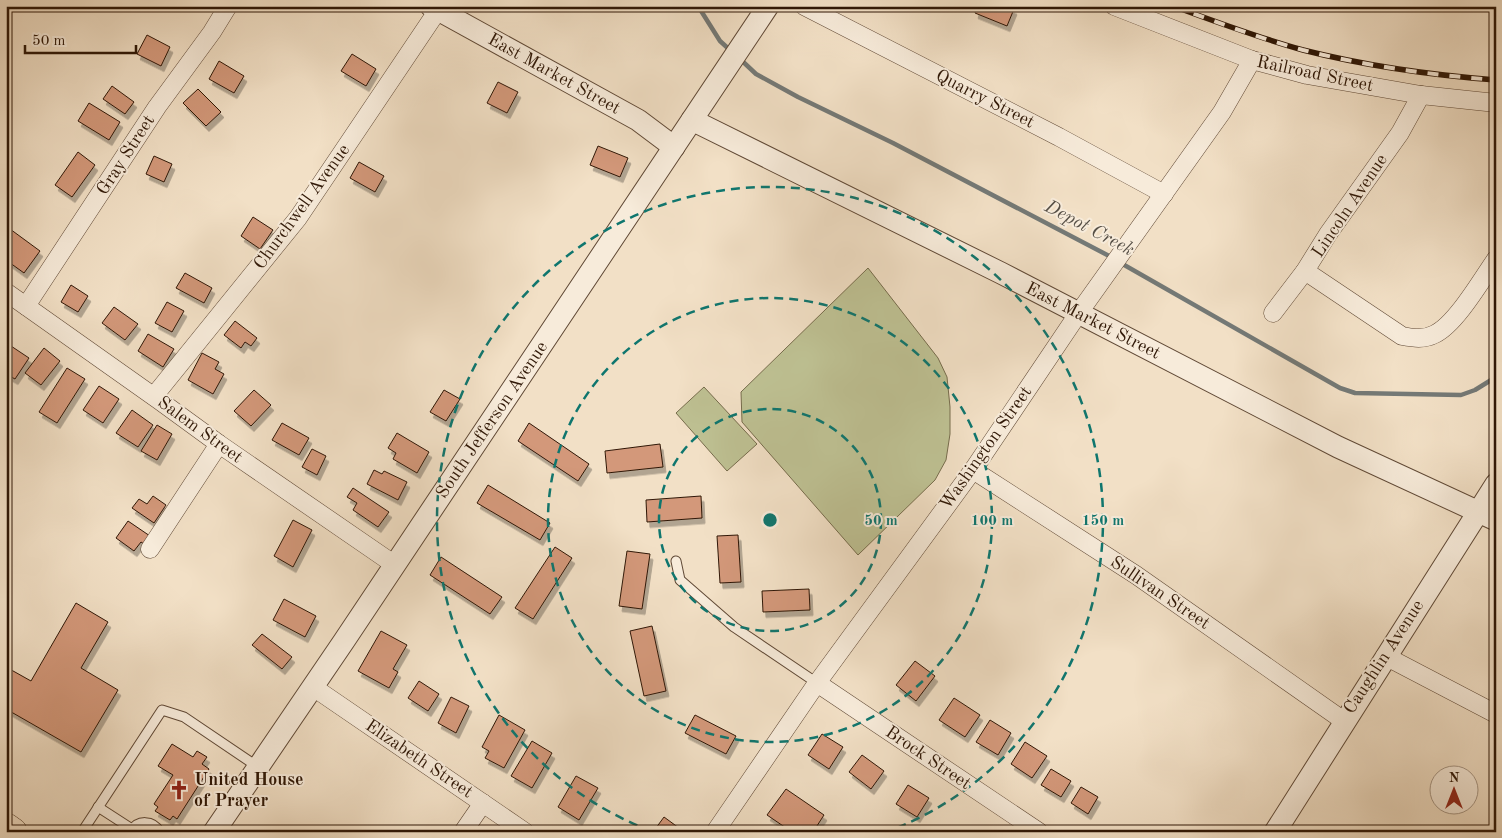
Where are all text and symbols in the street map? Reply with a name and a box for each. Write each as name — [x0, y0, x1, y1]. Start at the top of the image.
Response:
scale bar — [25, 22, 136, 54]
street label: East Market Street — [485, 30, 623, 118]
text: 50 m — [32, 34, 66, 49]
street label: Railroad Street — [1255, 53, 1375, 95]
street label: Quarry Street — [933, 66, 1037, 132]
street label: Gray Street — [94, 112, 158, 198]
street label: Churchwell Avenue — [251, 141, 353, 273]
street label: Lincoln Avenue — [1309, 151, 1391, 261]
water label: Depot Creek — [1040, 197, 1137, 260]
street label: East Market Street — [1023, 279, 1163, 363]
street label: South Jefferson Avenue — [433, 338, 551, 502]
street label: Washington Street — [937, 383, 1035, 513]
street label: Salem Street — [154, 393, 246, 467]
centre of rings — [761, 511, 779, 529]
text: 50 m — [864, 514, 898, 529]
text: 100 m — [971, 514, 1013, 529]
text: 150 m — [1082, 514, 1124, 529]
street label: Sullivan Street — [1107, 553, 1213, 633]
street label: Caughlin Avenue — [1341, 597, 1427, 717]
street label: Elizabeth Street — [362, 717, 476, 801]
street label: Brock Street — [882, 723, 974, 793]
north arrow — [1430, 766, 1480, 816]
place label: United House of Prayer — [194, 771, 303, 810]
text: N — [1449, 771, 1460, 785]
church icon: United House of Prayer — [168, 779, 190, 801]

